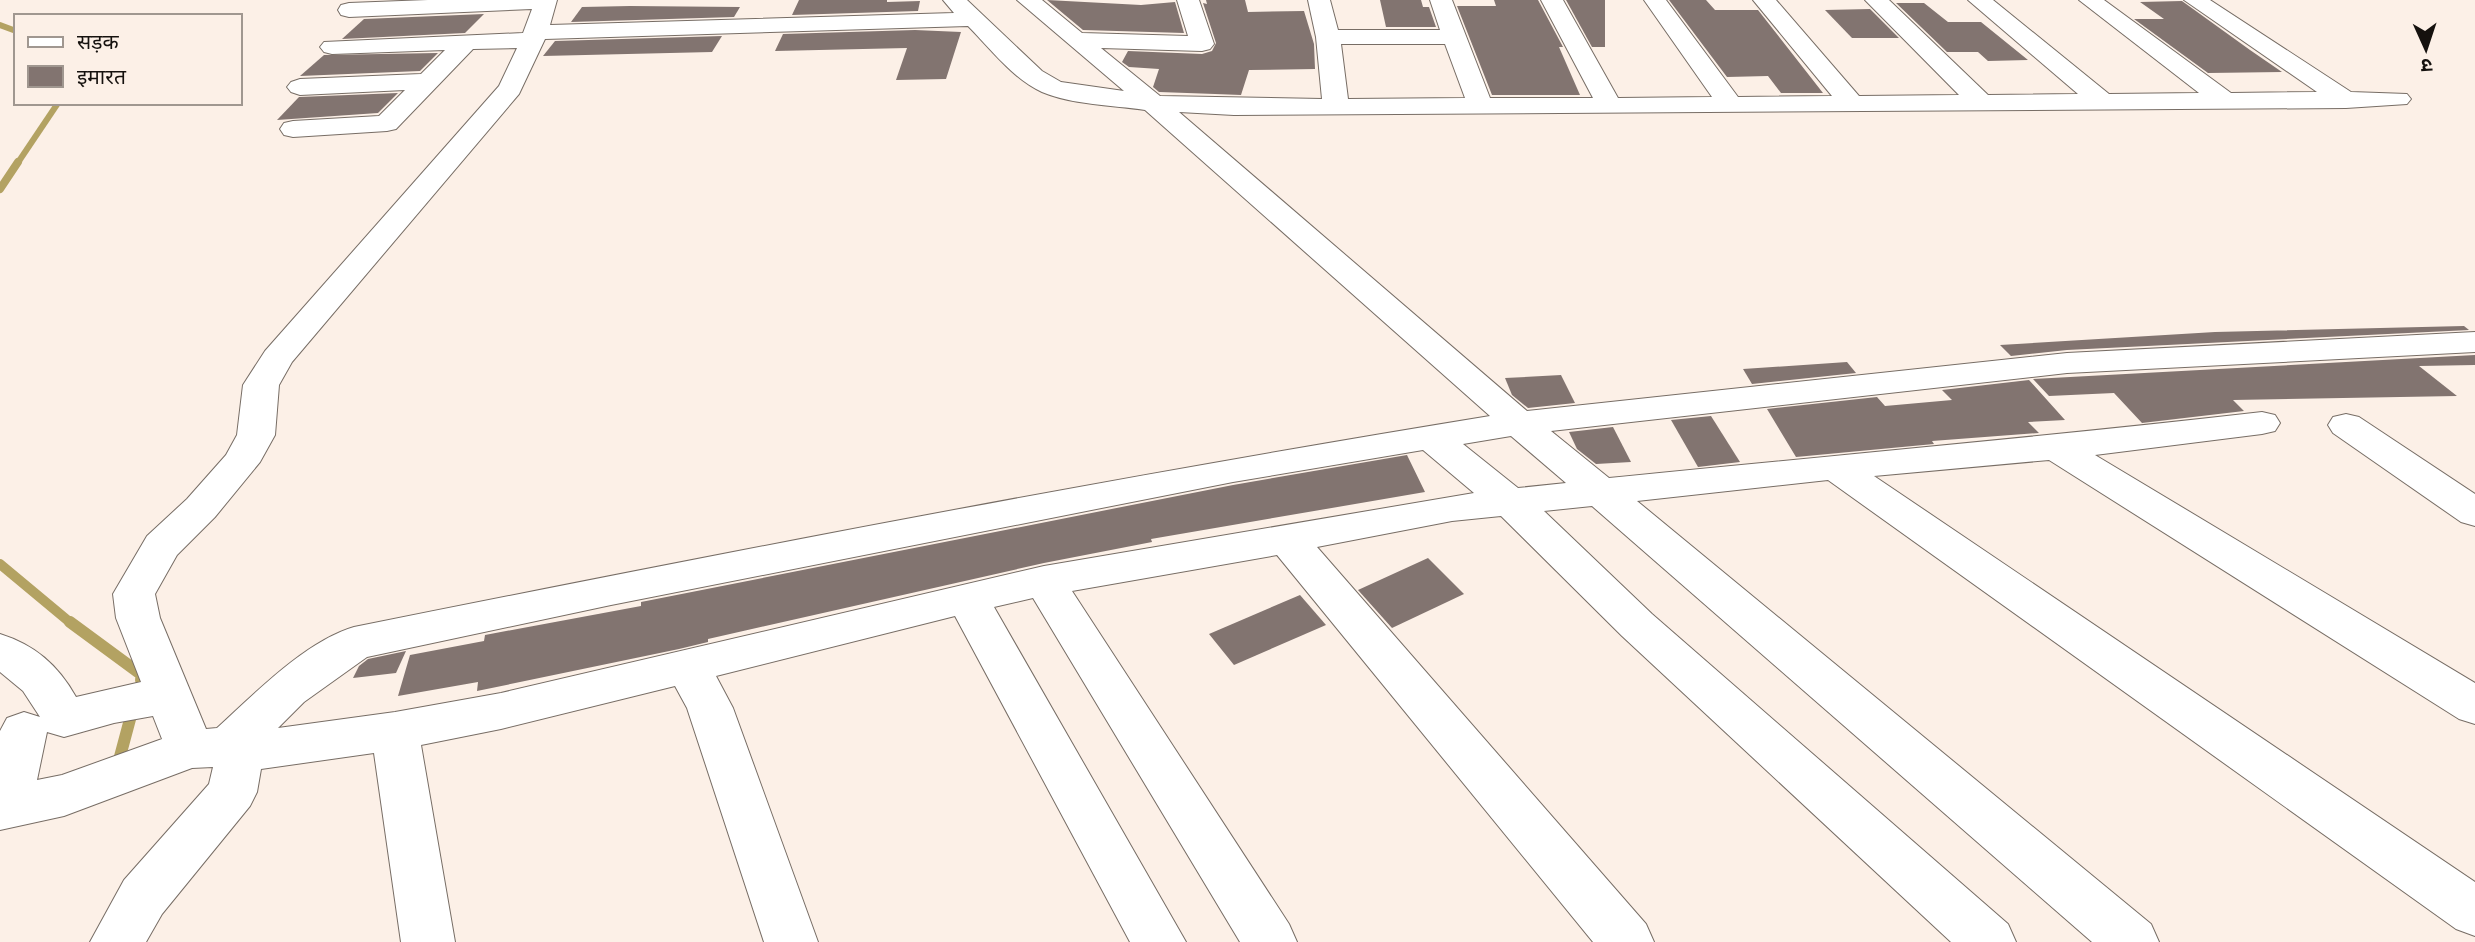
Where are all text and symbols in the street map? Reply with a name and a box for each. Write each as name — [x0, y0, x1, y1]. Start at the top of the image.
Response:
legend — [14, 14, 242, 105]
north arrow — [2391, 14, 2461, 84]
text: सड़क — [77, 27, 119, 57]
text: उ — [2420, 52, 2433, 79]
text: इमारत — [77, 62, 127, 92]

